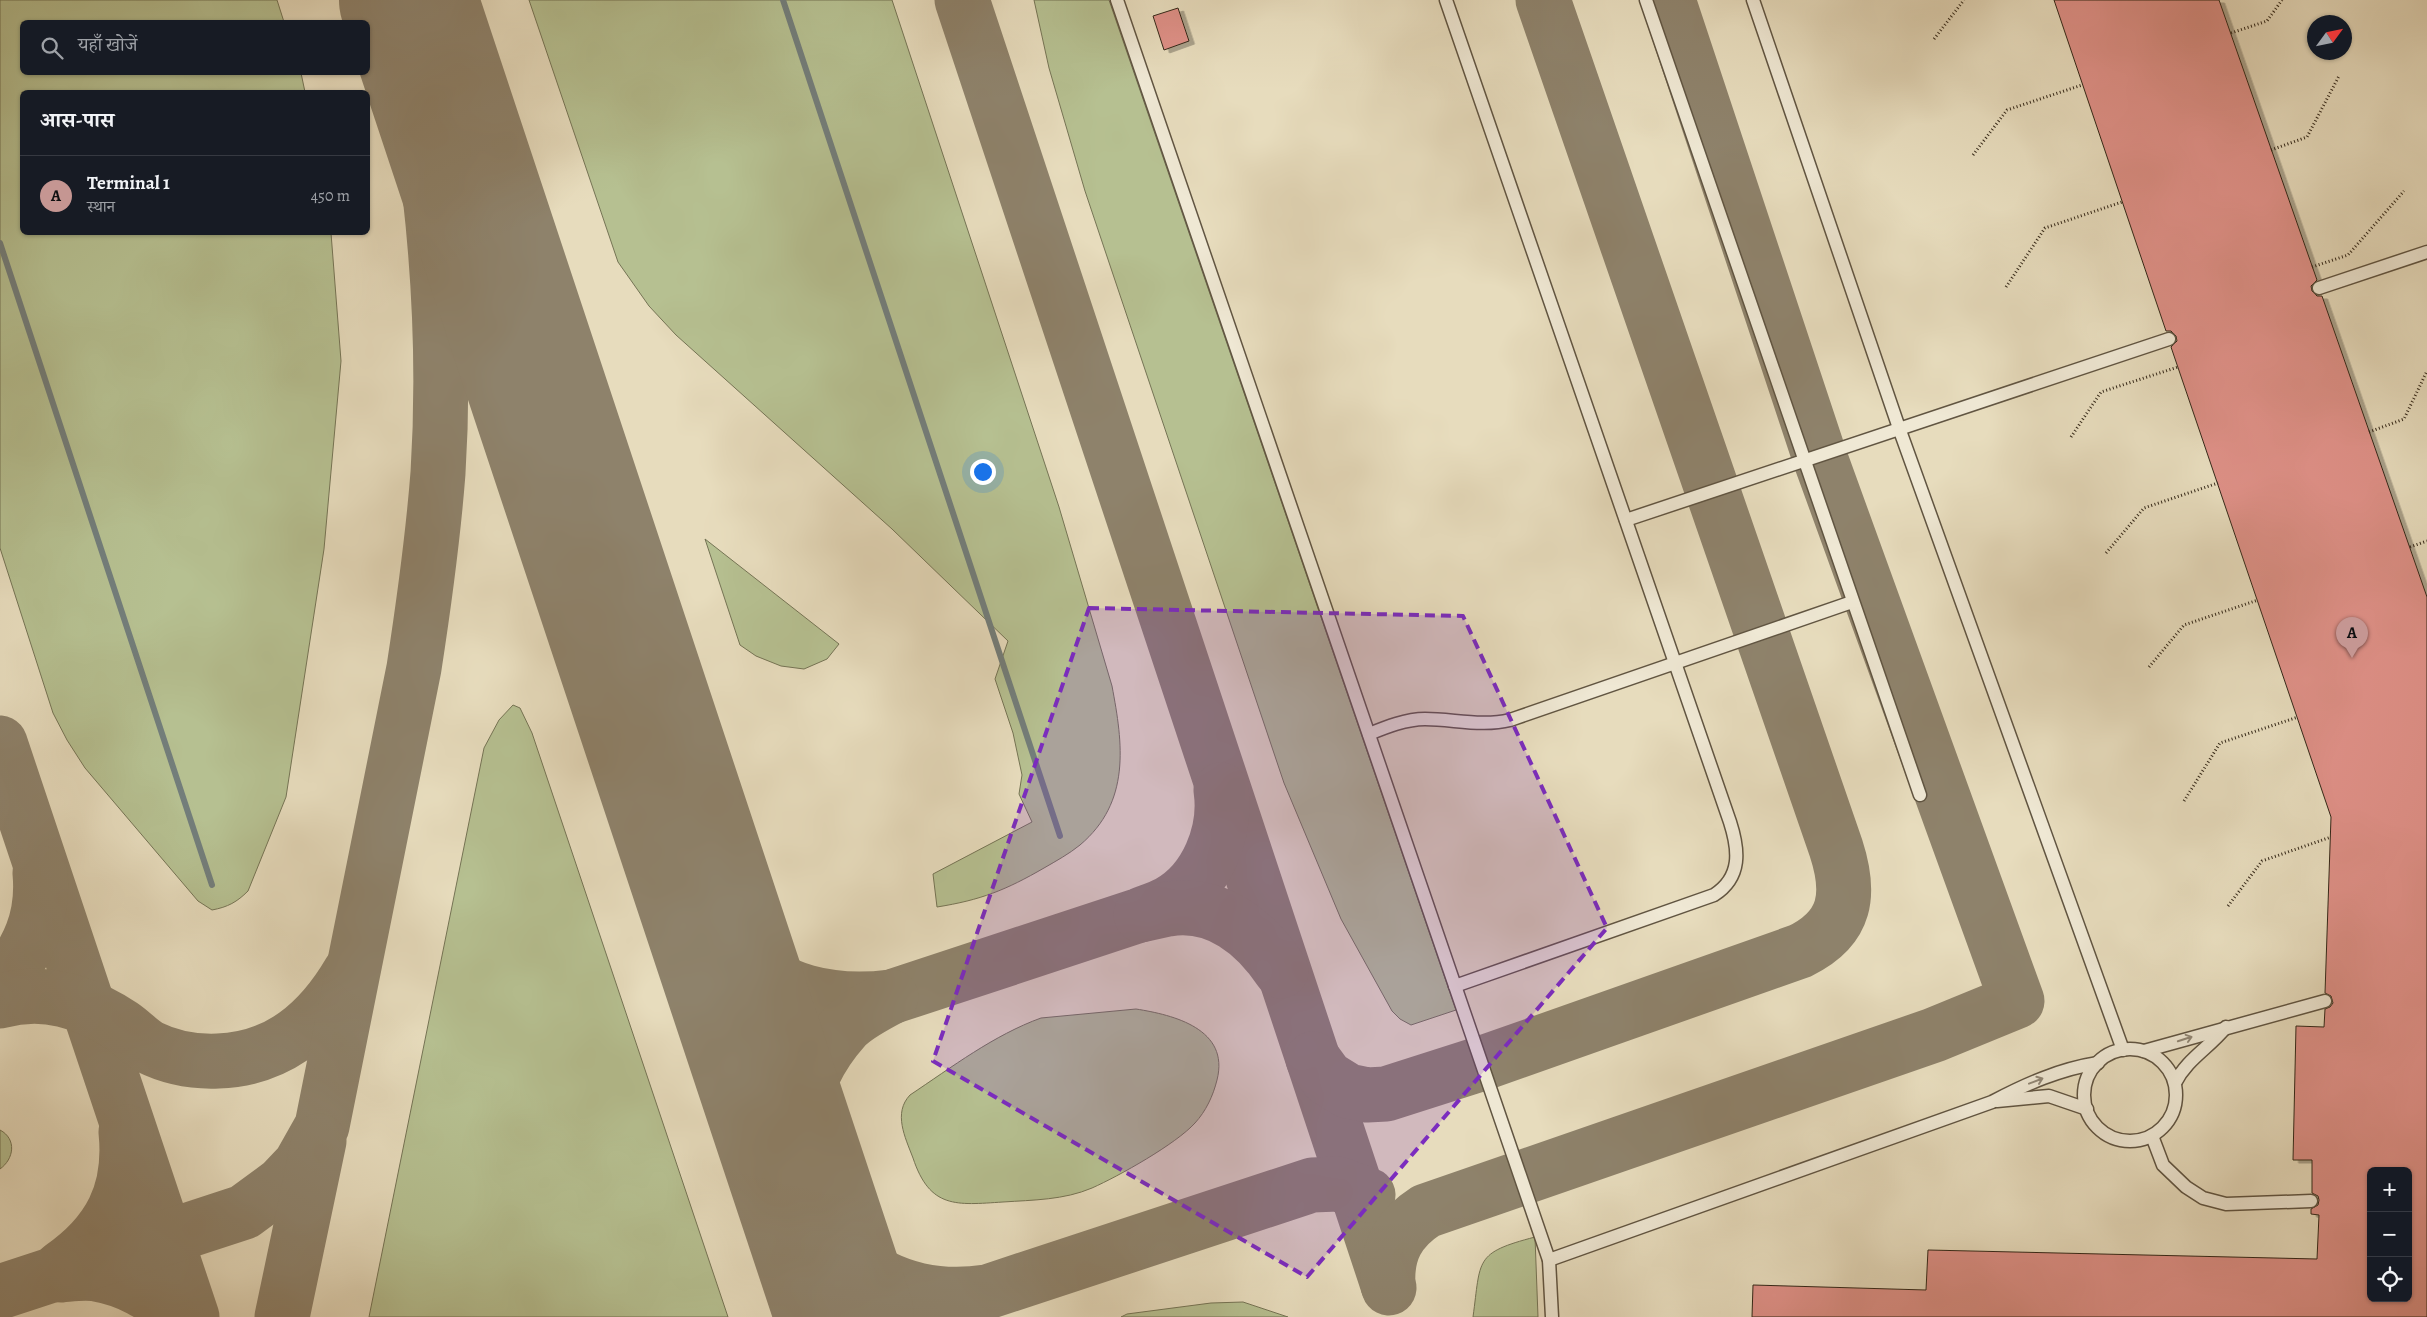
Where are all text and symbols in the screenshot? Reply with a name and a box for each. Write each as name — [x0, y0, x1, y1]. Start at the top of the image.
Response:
north arrow — [2307, 15, 2352, 60]
search box — [20, 20, 370, 75]
text: यहाँ खोजें — [78, 32, 137, 58]
icon: search — [38, 34, 66, 62]
text: आस-पास — [40, 106, 114, 134]
text: Terminal 1 — [87, 170, 170, 196]
text: A — [51, 185, 61, 207]
text: 450 m — [311, 185, 350, 207]
text: स्थान — [87, 196, 115, 218]
your location — [970, 459, 996, 485]
pin: A — [2336, 617, 2368, 658]
one-way arrow — [2177, 1034, 2193, 1044]
one-way arrow — [2028, 1076, 2043, 1085]
map controls — [2367, 1167, 2412, 1302]
button: + — [2367, 1167, 2412, 1212]
button: − — [2367, 1212, 2412, 1257]
button: locate — [2367, 1257, 2412, 1302]

